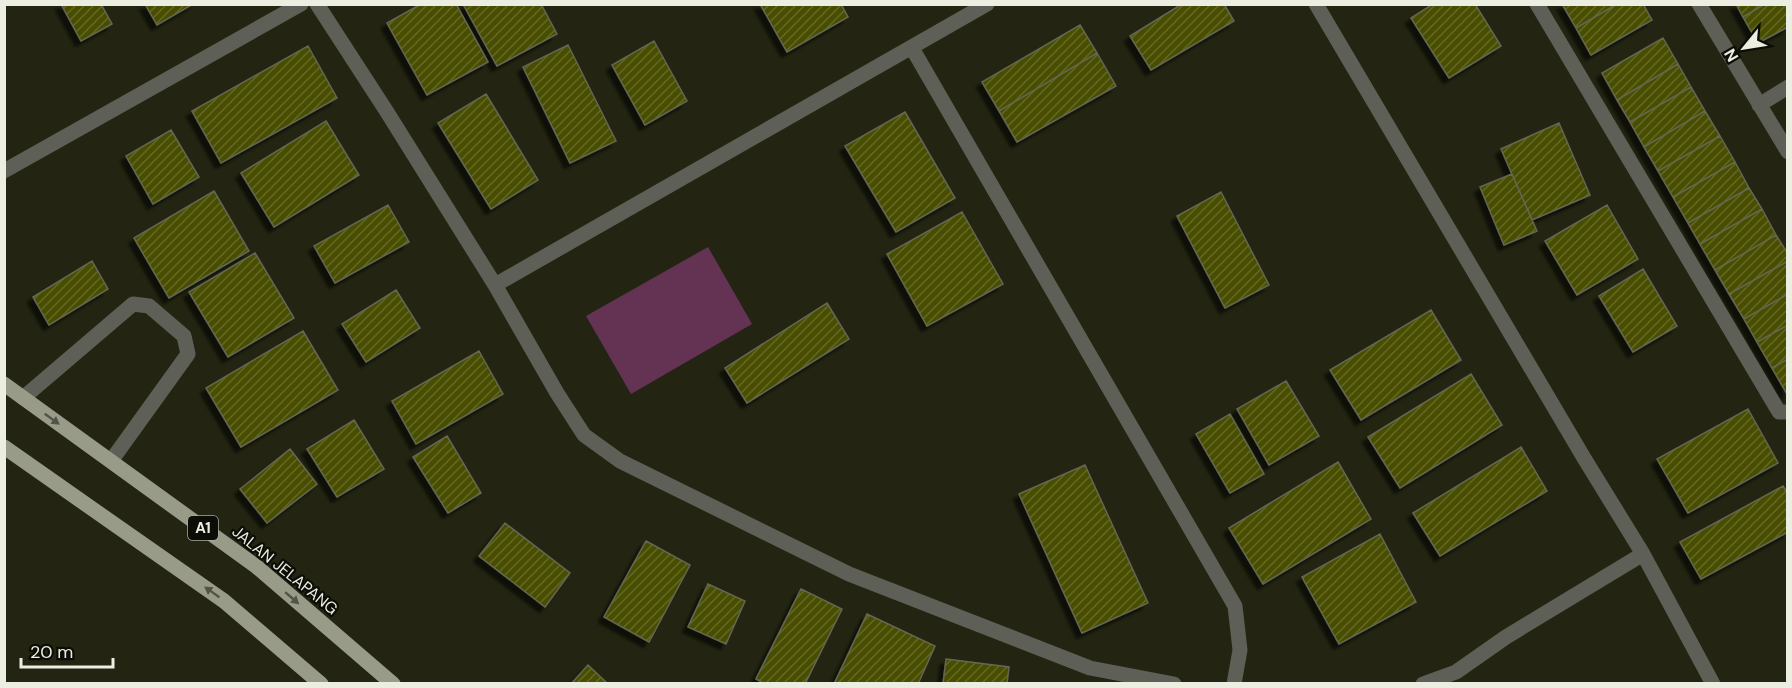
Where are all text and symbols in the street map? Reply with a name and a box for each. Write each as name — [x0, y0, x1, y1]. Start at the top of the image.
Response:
north arrow — [1714, 18, 1774, 78]
text: N — [1719, 45, 1743, 66]
one-way arrow — [43, 413, 59, 425]
road number: A1 — [188, 516, 218, 540]
street label: JALAN JELAPANG — [228, 521, 342, 619]
one-way arrow — [204, 586, 220, 598]
one-way arrow — [284, 591, 299, 604]
scale bar — [21, 631, 112, 669]
text: 20 m — [30, 640, 73, 664]

